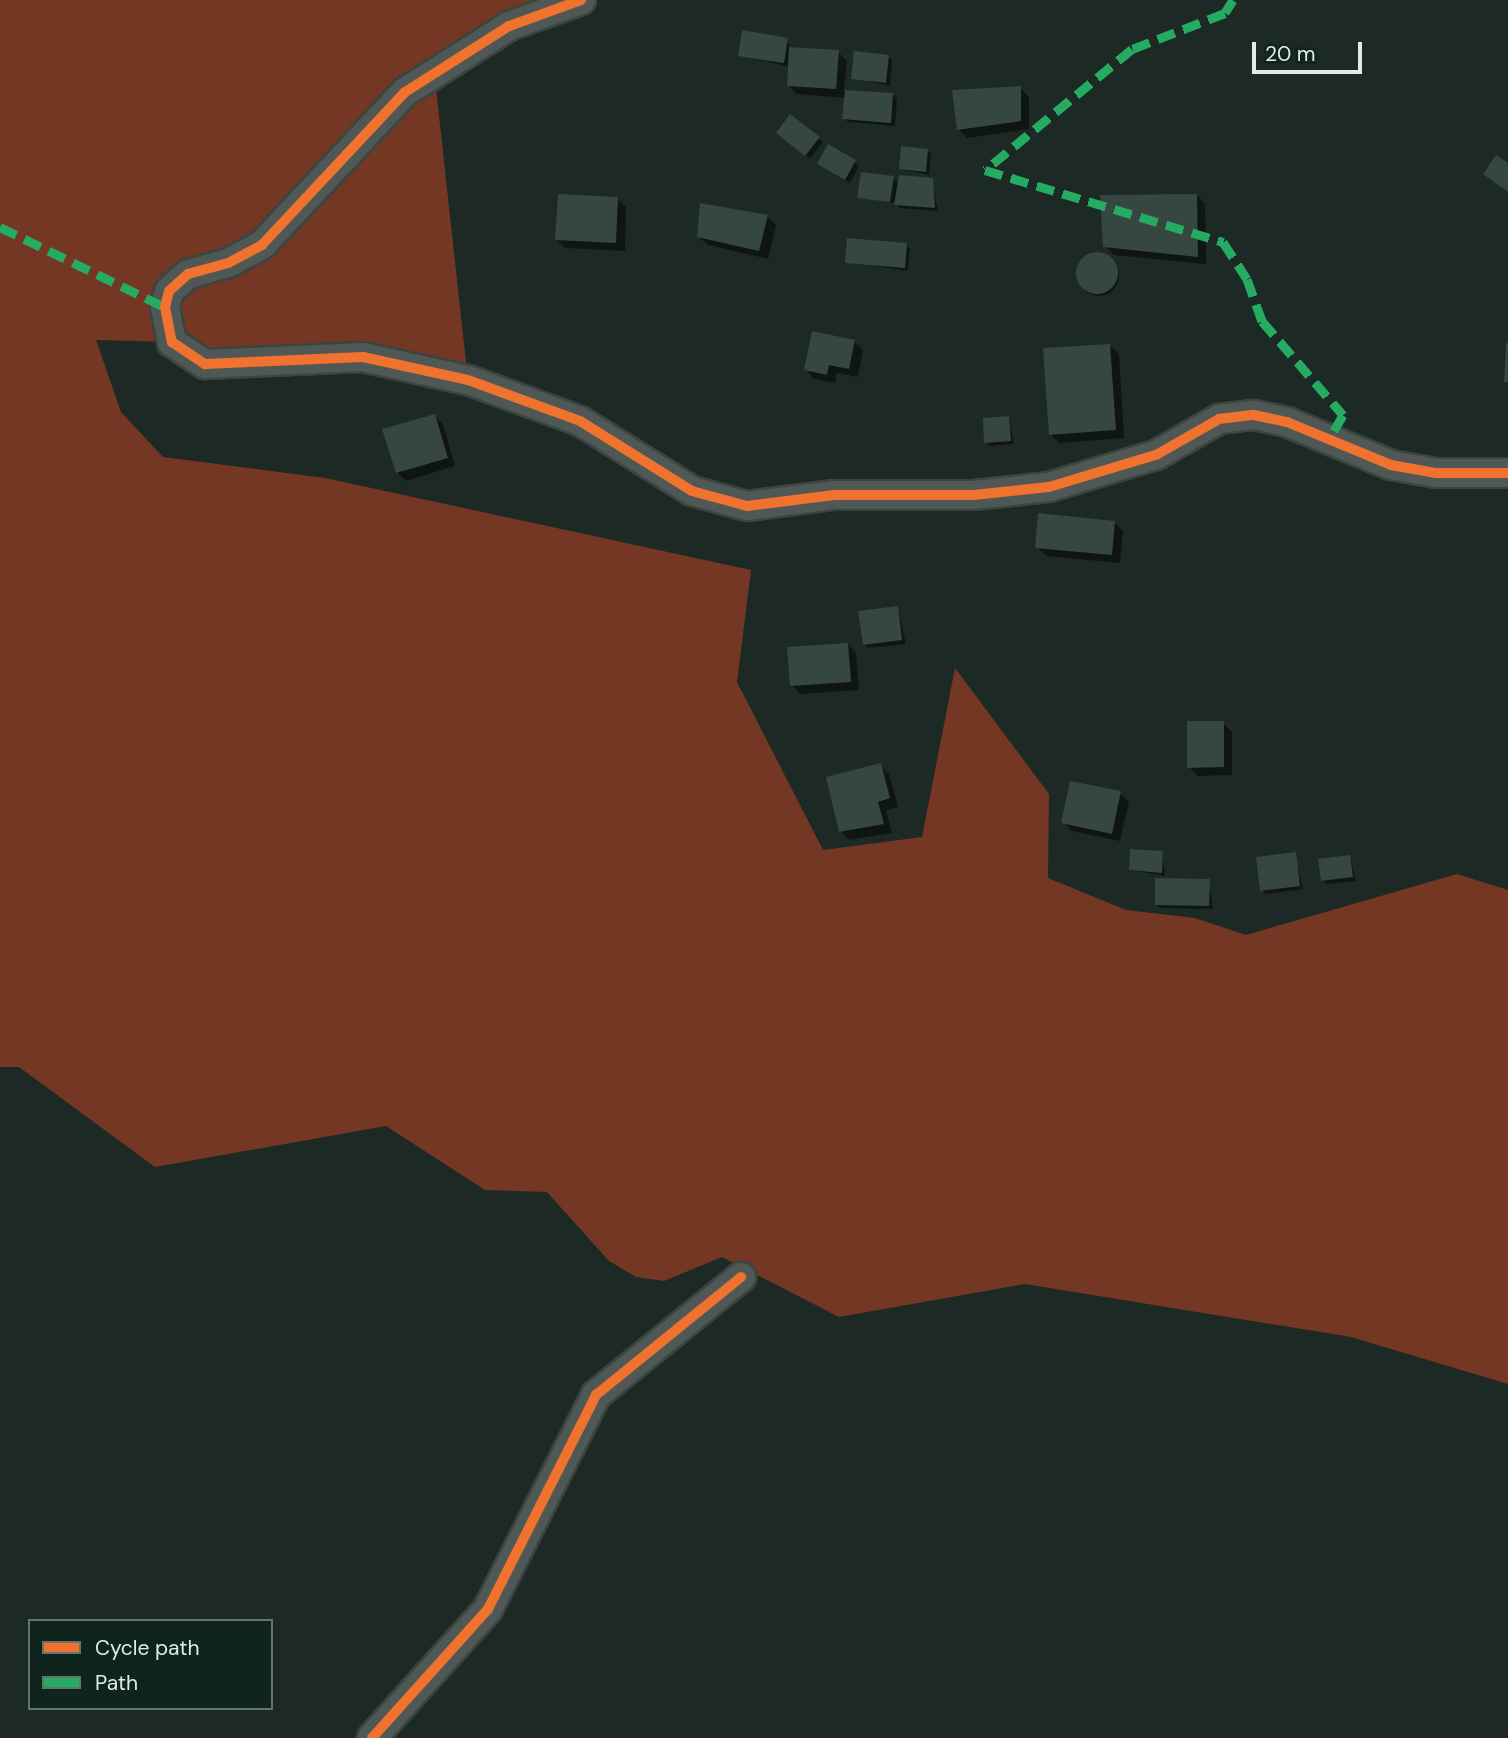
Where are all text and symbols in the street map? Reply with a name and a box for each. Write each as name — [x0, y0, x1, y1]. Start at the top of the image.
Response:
scale bar — [1256, 28, 1366, 72]
text: 20 m — [1265, 40, 1316, 68]
legend — [28, 1619, 273, 1710]
text: Cycle path — [95, 1634, 200, 1662]
text: Path — [95, 1669, 138, 1697]

